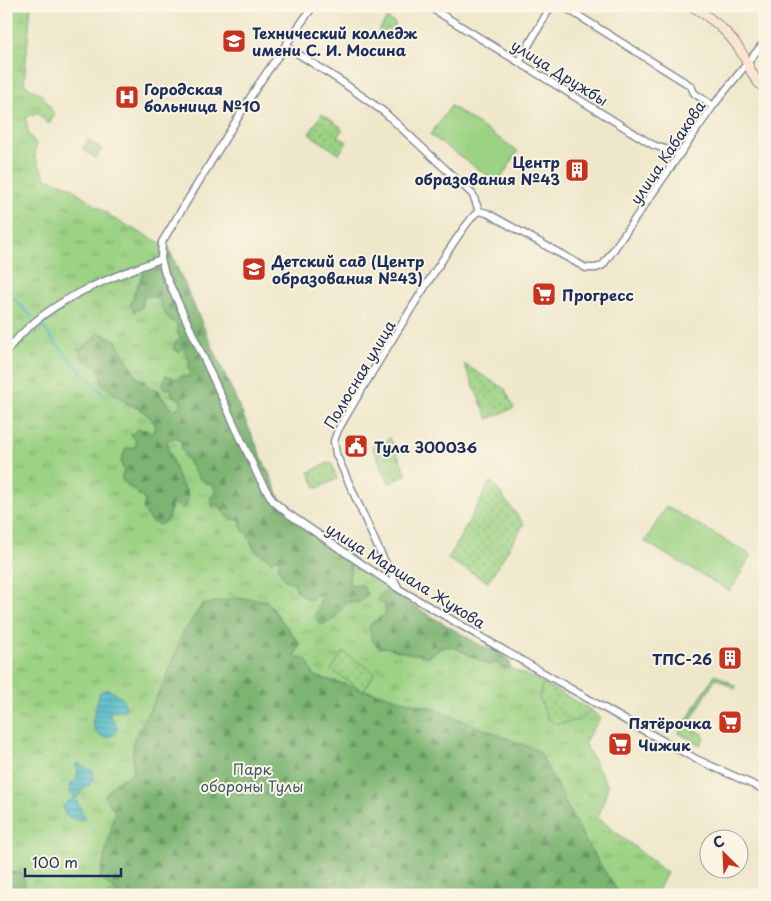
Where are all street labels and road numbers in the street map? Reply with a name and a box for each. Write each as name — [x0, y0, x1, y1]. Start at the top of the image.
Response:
street label: улица Дружбы — [507, 33, 613, 111]
street label: улица Кабакова — [624, 95, 711, 209]
street label: Полюсная улица — [317, 315, 401, 433]
street label: улица Маршала Жукова — [322, 516, 491, 634]

